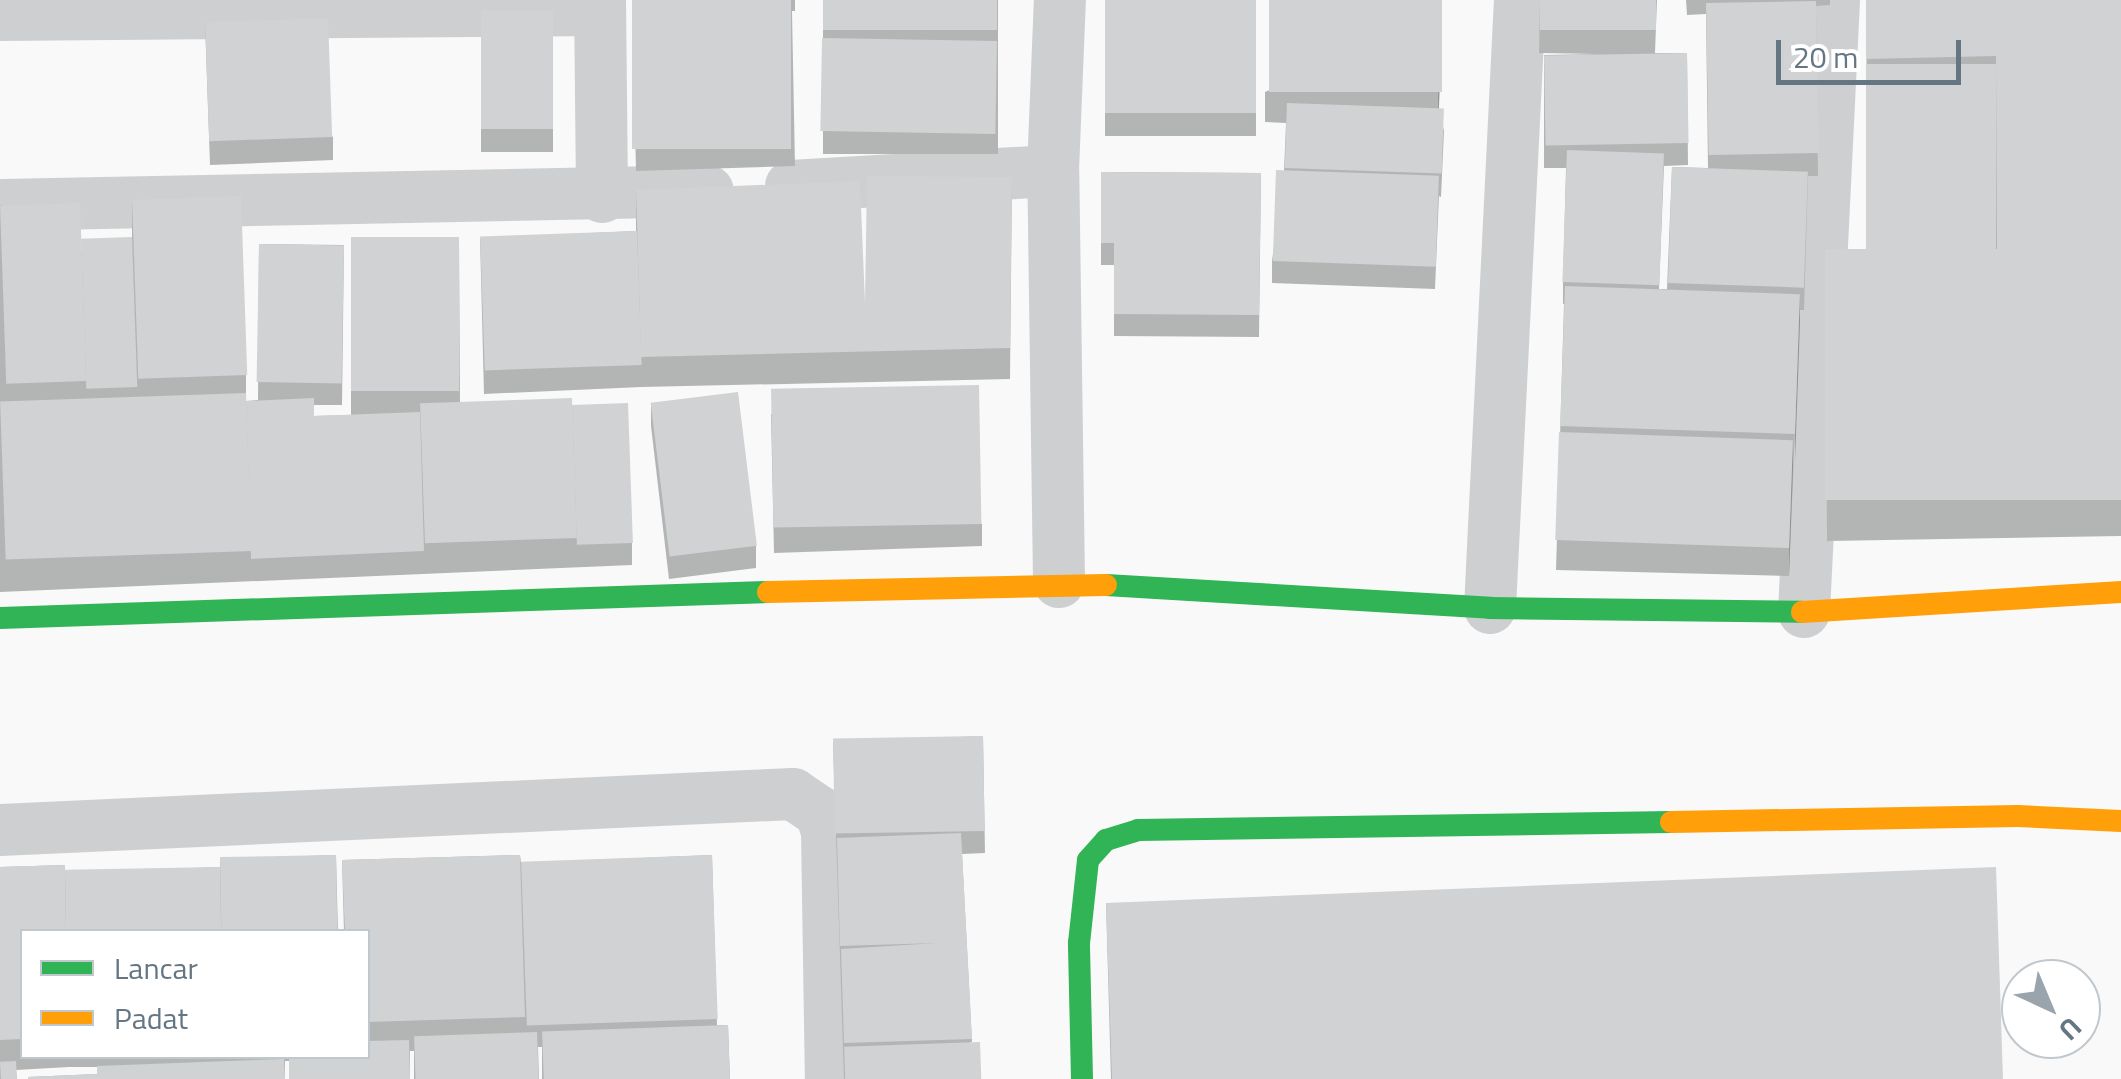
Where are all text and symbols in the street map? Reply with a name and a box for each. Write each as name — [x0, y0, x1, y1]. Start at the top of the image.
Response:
scale bar — [1781, 20, 1966, 82]
text: 20 m — [1793, 34, 1858, 80]
legend — [20, 929, 370, 1059]
text: Lancar — [114, 945, 198, 991]
north arrow — [2001, 959, 2101, 1059]
text: Padat — [114, 995, 188, 1041]
text: U — [2049, 1008, 2092, 1051]

